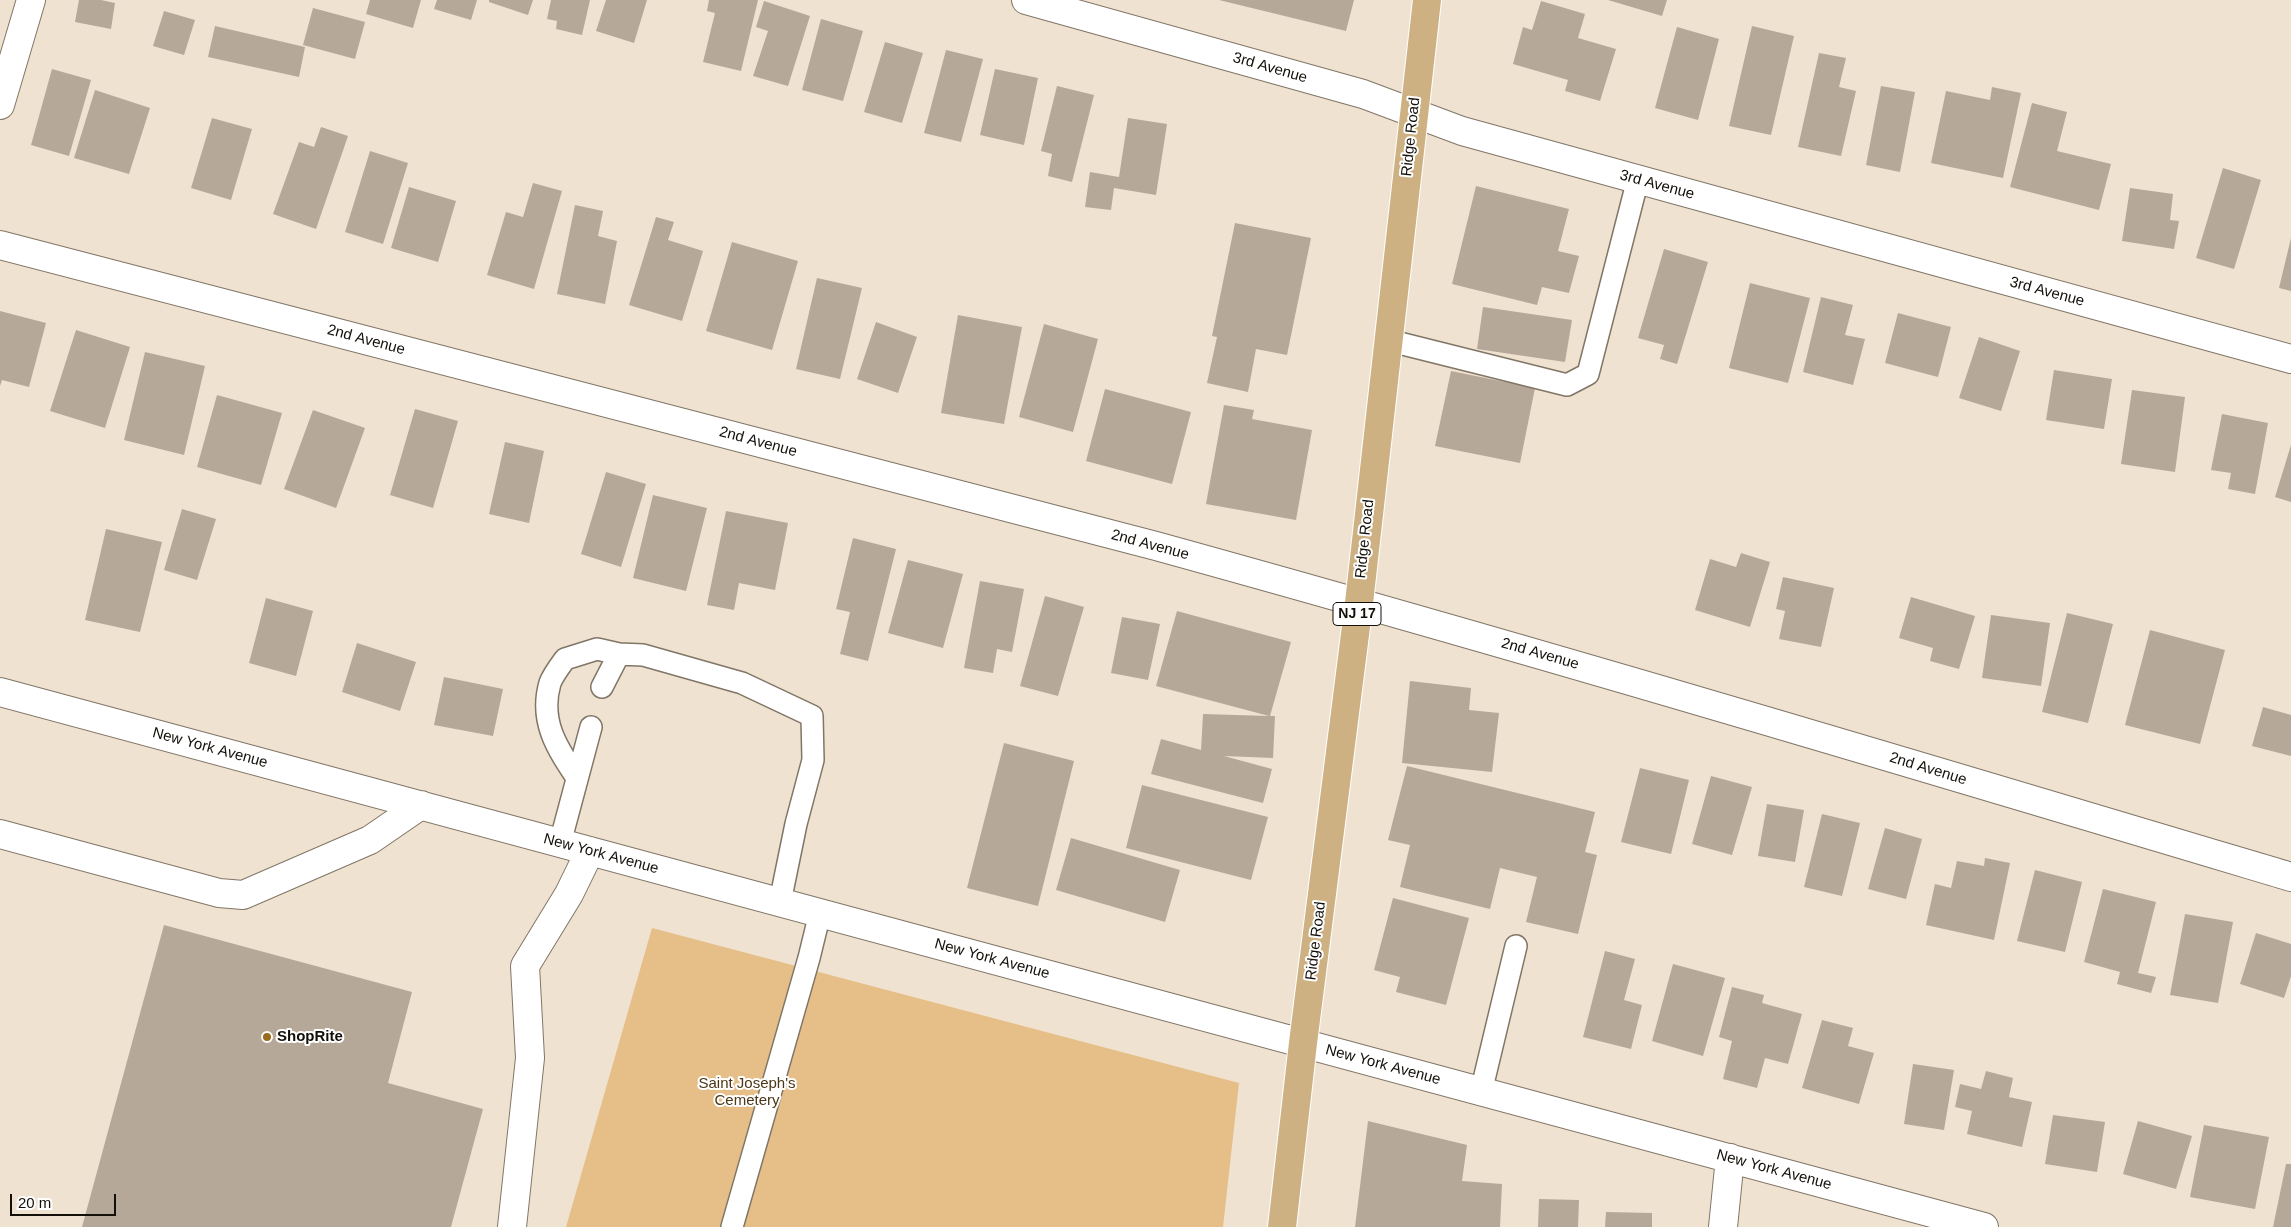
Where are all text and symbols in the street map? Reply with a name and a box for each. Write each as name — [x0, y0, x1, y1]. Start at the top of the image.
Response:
street label: 3rd Avenue — [1231, 49, 1309, 87]
street label: Ridge Road — [1398, 97, 1424, 177]
street label: 3rd Avenue — [1618, 166, 1696, 204]
street label: 3rd Avenue — [2008, 273, 2086, 311]
street label: 2nd Avenue — [325, 321, 407, 359]
street label: 2nd Avenue — [717, 423, 799, 461]
street label: Ridge Road — [1352, 499, 1378, 579]
street label: 2nd Avenue — [1109, 526, 1191, 564]
road number: NJ 17 — [1333, 602, 1381, 626]
street label: 2nd Avenue — [1499, 634, 1581, 674]
street label: New York Avenue — [150, 724, 270, 772]
street label: 2nd Avenue — [1887, 749, 1969, 789]
street label: New York Avenue — [541, 830, 661, 878]
street label: Ridge Road — [1302, 901, 1330, 981]
street label: New York Avenue — [932, 935, 1052, 983]
place label: ShopRite — [277, 1028, 343, 1046]
marker: ShopRite — [261, 1031, 273, 1043]
street label: New York Avenue — [1323, 1041, 1443, 1089]
park label: Saint Joseph's Cemetery — [698, 1075, 796, 1110]
street label: New York Avenue — [1714, 1146, 1834, 1194]
scale bar — [12, 1184, 119, 1216]
text: 20 m — [18, 1194, 51, 1211]

